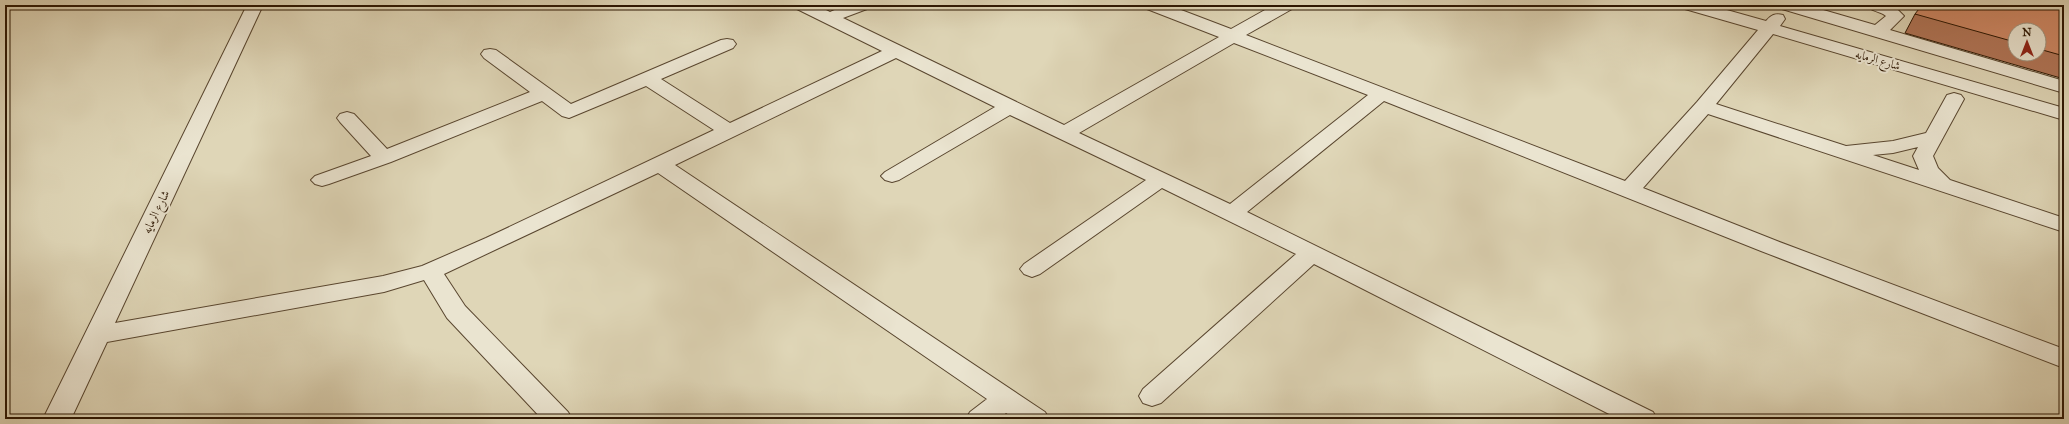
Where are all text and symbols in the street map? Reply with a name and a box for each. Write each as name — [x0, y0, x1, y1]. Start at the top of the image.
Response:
north arrow — [2007, 22, 2047, 62]
text: N — [2022, 26, 2032, 39]
street label: شارع الرمايه — [1853, 47, 1902, 77]
street label: شارع الرمايه — [140, 188, 176, 238]

